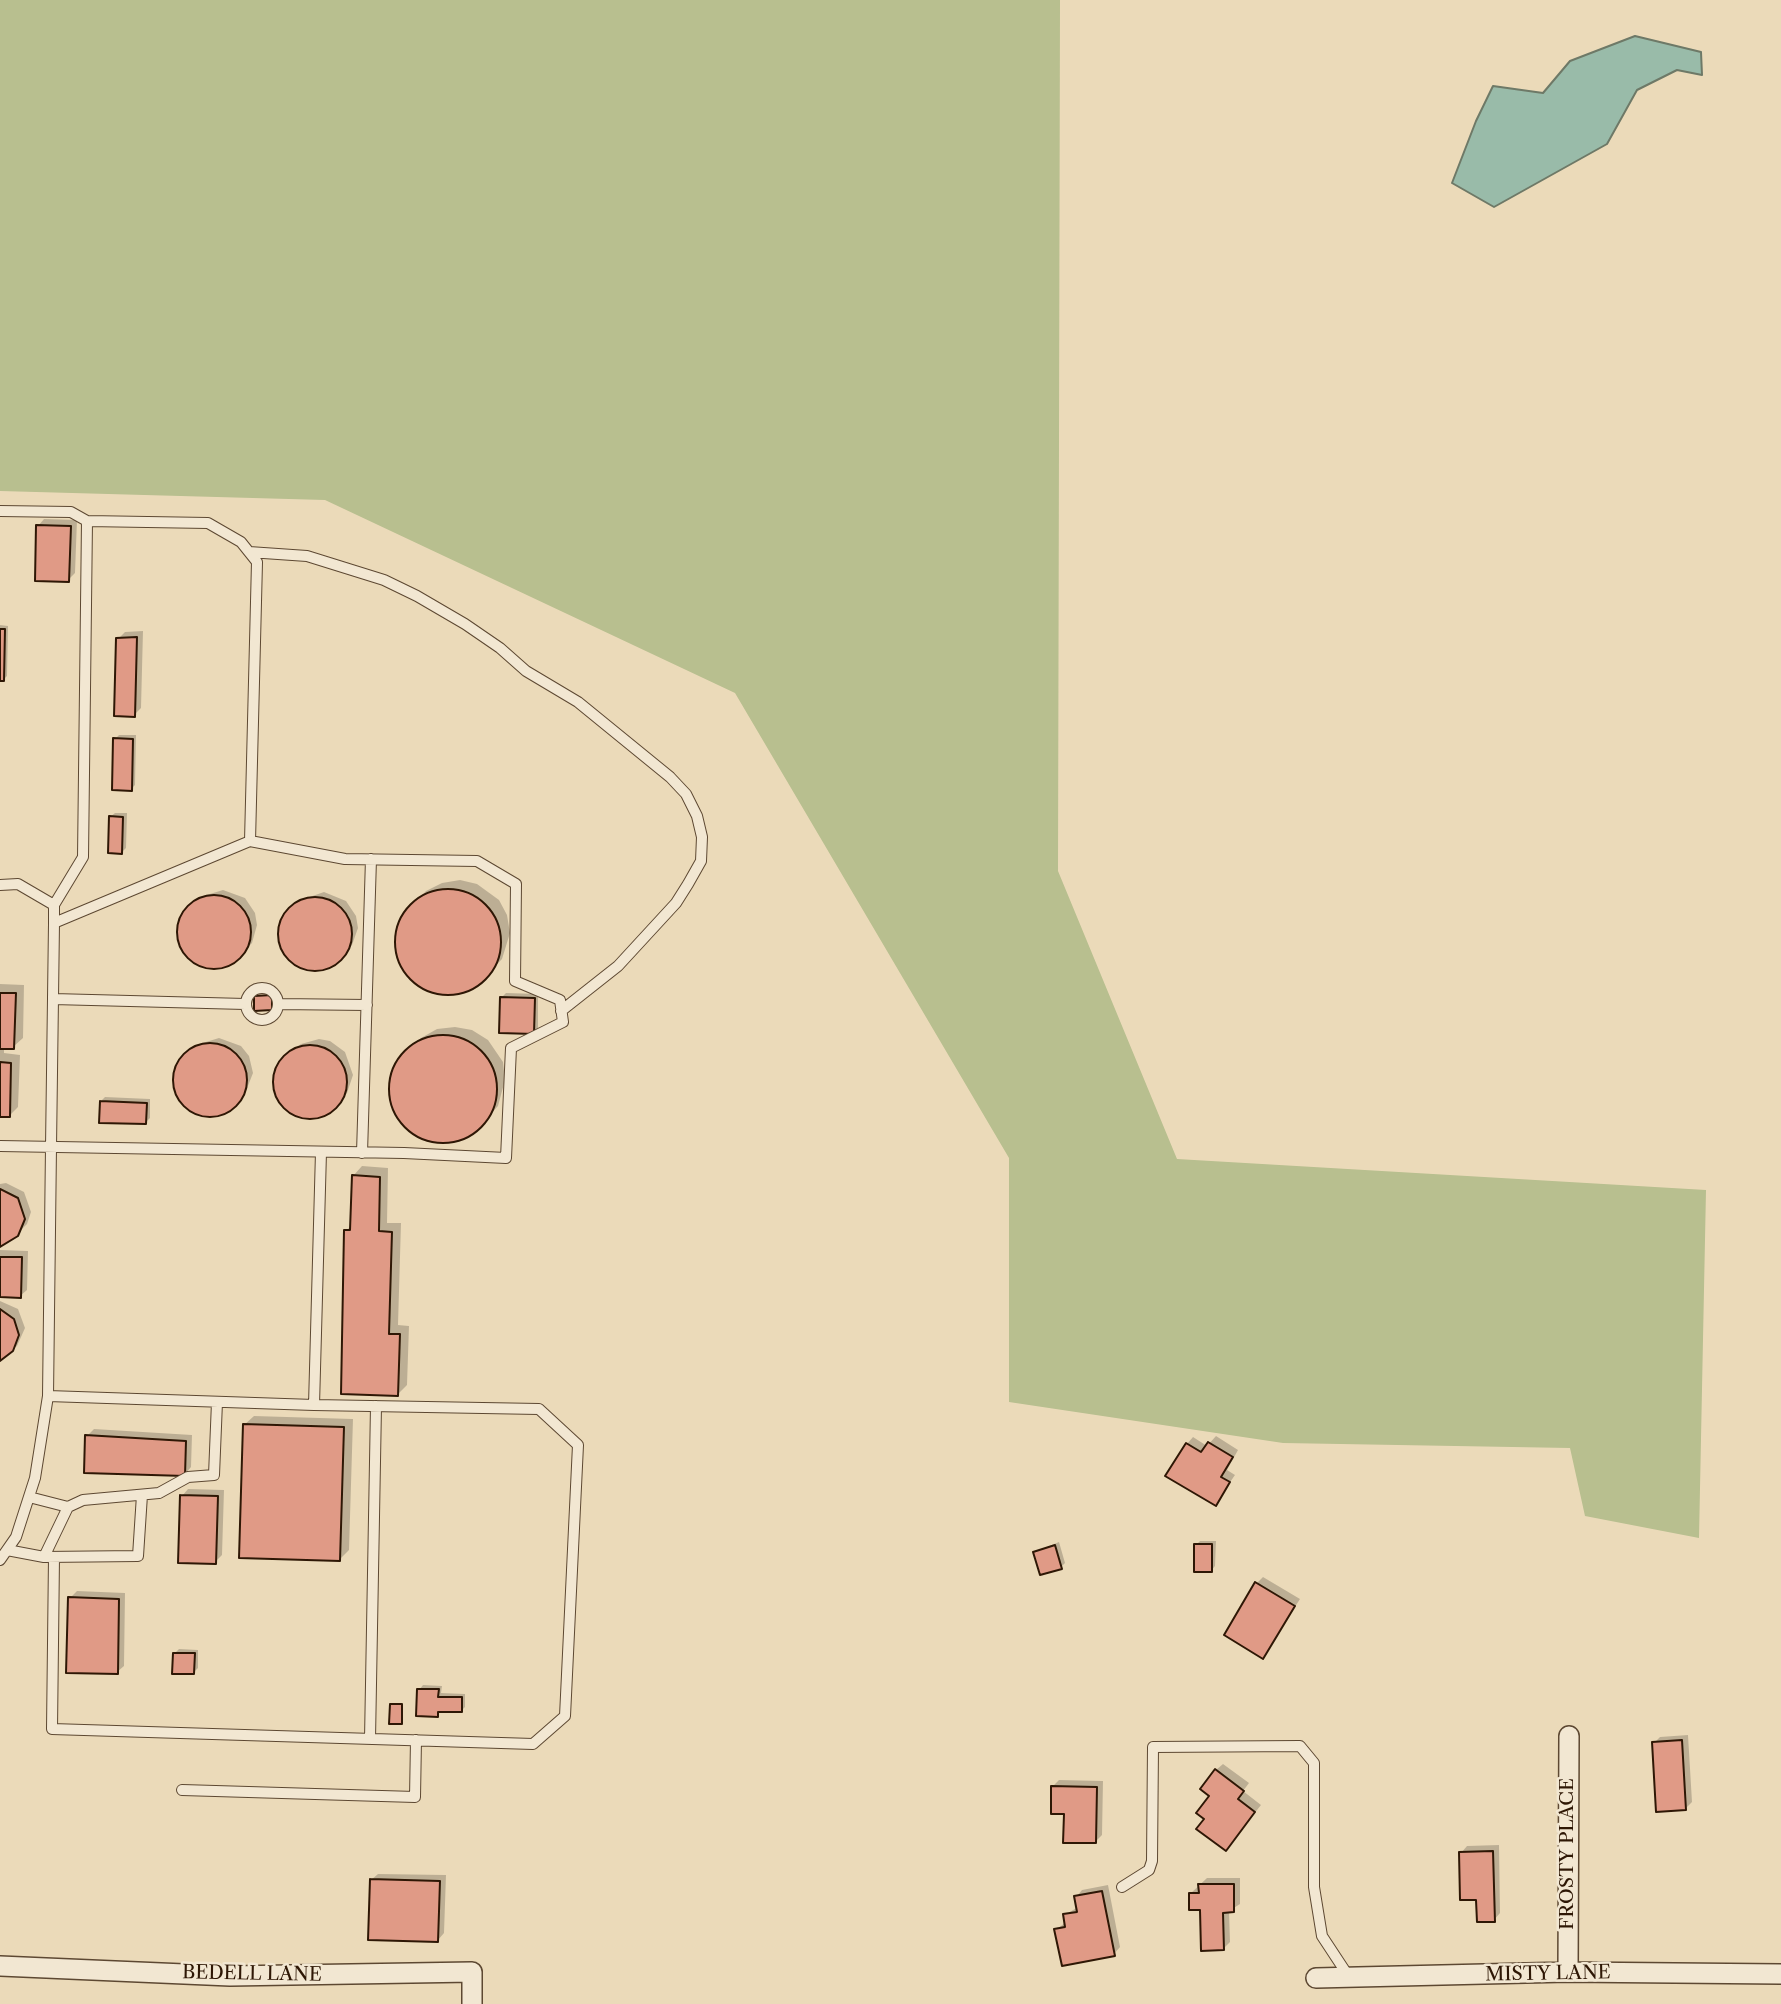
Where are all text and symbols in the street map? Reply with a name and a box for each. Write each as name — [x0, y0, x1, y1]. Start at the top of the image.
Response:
street label: FROSTY PLACE — [1557, 1778, 1579, 1930]
street label: BEDELL LANE — [182, 1961, 322, 1987]
street label: MISTY LANE — [1485, 1962, 1611, 1986]

